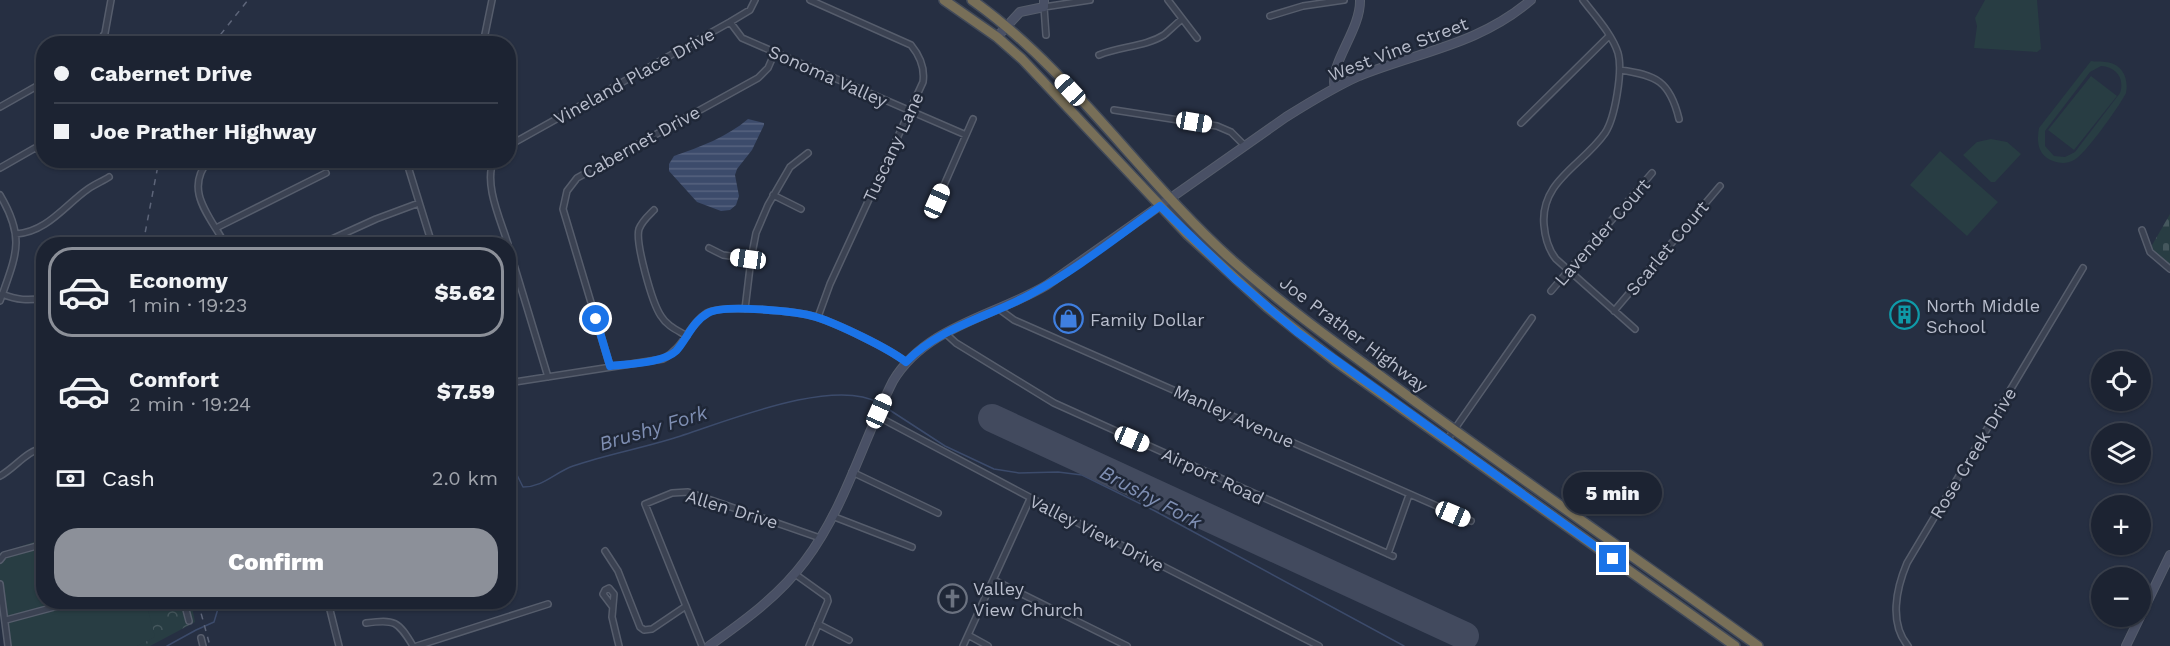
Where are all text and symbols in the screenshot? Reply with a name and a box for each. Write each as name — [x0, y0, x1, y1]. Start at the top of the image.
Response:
street label: West Vine Street — [1325, 13, 1471, 85]
street label: Vineland Place Drive — [550, 23, 718, 129]
street label: Sonoma Valley — [765, 40, 891, 112]
text: Cabernet Drive — [90, 61, 252, 86]
car — [1051, 71, 1089, 109]
street label: Tuscany Lane — [858, 89, 928, 205]
street label: Cabernet Drive — [579, 101, 703, 183]
car — [1175, 110, 1213, 134]
text: Joe Prather Highway — [90, 119, 316, 144]
street label: Lavender Court — [1550, 174, 1654, 290]
car — [921, 181, 953, 221]
street label: Scarlet Court — [1621, 196, 1713, 300]
car — [729, 248, 767, 270]
icon: car — [57, 265, 111, 319]
text: Economy — [129, 268, 228, 293]
street label: Joe Prather Highway — [1276, 272, 1433, 397]
text: $5.62 — [435, 280, 495, 305]
text: 1 min · 19:23 — [129, 293, 248, 317]
place label: North Middle School — [1926, 295, 2040, 337]
building icon: North Middle School — [1889, 299, 1921, 331]
shop icon: Family Dollar — [1053, 303, 1085, 335]
route start — [582, 305, 609, 332]
place label: Family Dollar — [1090, 309, 1205, 330]
map controls — [2091, 351, 2151, 627]
button: locate — [2091, 351, 2151, 411]
icon: car — [57, 364, 111, 418]
text: Comfort — [129, 367, 219, 392]
text: $7.59 — [437, 379, 495, 404]
street label: Manley Avenue — [1170, 380, 1298, 452]
street label: Rose Creek Drive — [1926, 384, 2020, 522]
car — [863, 391, 895, 431]
text: 2 min · 19:24 — [129, 392, 251, 416]
water label: Brushy Fork — [596, 400, 711, 456]
button: layers — [2091, 423, 2151, 483]
car — [1112, 424, 1152, 454]
street label: Airport Road — [1158, 443, 1268, 509]
water label: Brushy Fork — [1096, 460, 1207, 534]
icon: cash — [54, 462, 87, 495]
text: Cash — [102, 466, 155, 491]
text: 2.0 km — [432, 466, 498, 490]
callout: 5 min — [1564, 472, 1662, 514]
text: 5 min — [1585, 481, 1640, 505]
street label: Allen Drive — [683, 485, 781, 533]
street label: Valley View Drive — [1026, 490, 1168, 576]
button: + — [2091, 495, 2151, 555]
car — [1433, 499, 1473, 529]
button: Confirm — [54, 528, 498, 597]
route end — [1599, 545, 1626, 572]
button: − — [2091, 567, 2151, 627]
place label: Valley View Church — [973, 578, 1083, 620]
church icon: Valley View Church — [936, 582, 968, 614]

